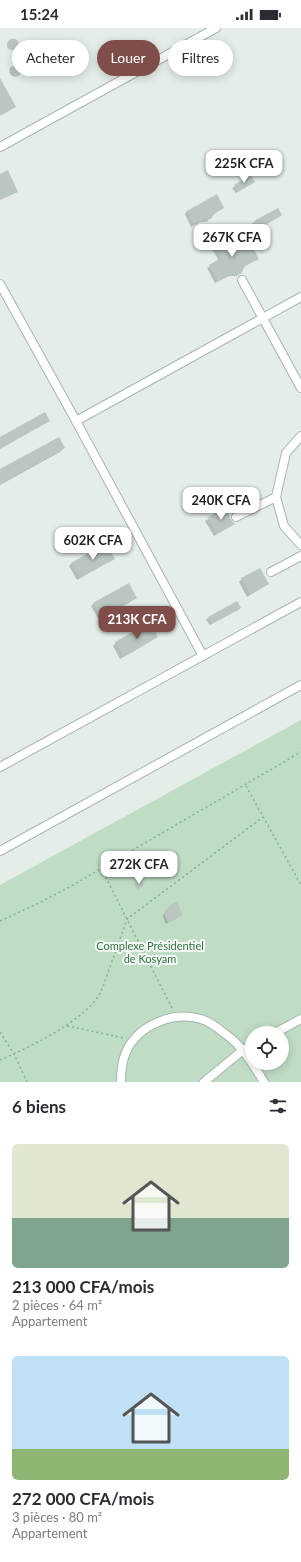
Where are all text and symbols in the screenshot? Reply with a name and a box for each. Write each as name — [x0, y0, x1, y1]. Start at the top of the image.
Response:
text: 15:24 — [20, 5, 59, 23]
chip: Acheter — [12, 40, 89, 76]
chip: Louer — [97, 40, 160, 76]
chip: Filtres — [168, 40, 233, 76]
pin: 225K CFA — [203, 150, 285, 184]
text: 225K CFA — [215, 155, 273, 171]
pin: 267K CFA — [191, 224, 273, 258]
text: 267K CFA — [203, 229, 261, 245]
pin: 240K CFA — [180, 487, 262, 521]
text: 240K CFA — [192, 492, 250, 508]
pin: 602K CFA — [52, 527, 134, 561]
text: 602K CFA — [64, 532, 122, 548]
pin: 213K CFA — [96, 606, 178, 640]
text: 213K CFA — [108, 611, 166, 627]
pin: 272K CFA — [98, 851, 180, 885]
text: 272K CFA — [110, 856, 168, 872]
park label: Complexe Présidentiel de Kosyam — [96, 939, 204, 965]
map controls — [245, 1026, 289, 1070]
button: locate — [245, 1026, 289, 1070]
icon: filters — [267, 1095, 289, 1117]
text: 6 biens — [12, 1096, 66, 1117]
icon: home — [115, 1170, 187, 1242]
text: 213 000 CFA/mois — [12, 1276, 154, 1297]
text: 2 pièces · 64 m² — [12, 1297, 102, 1313]
text: Appartement — [12, 1313, 87, 1329]
icon: home — [115, 1382, 187, 1454]
text: 272 000 CFA/mois — [12, 1488, 154, 1509]
text: 3 pièces · 80 m² — [12, 1509, 102, 1525]
text: Appartement — [12, 1525, 87, 1541]

